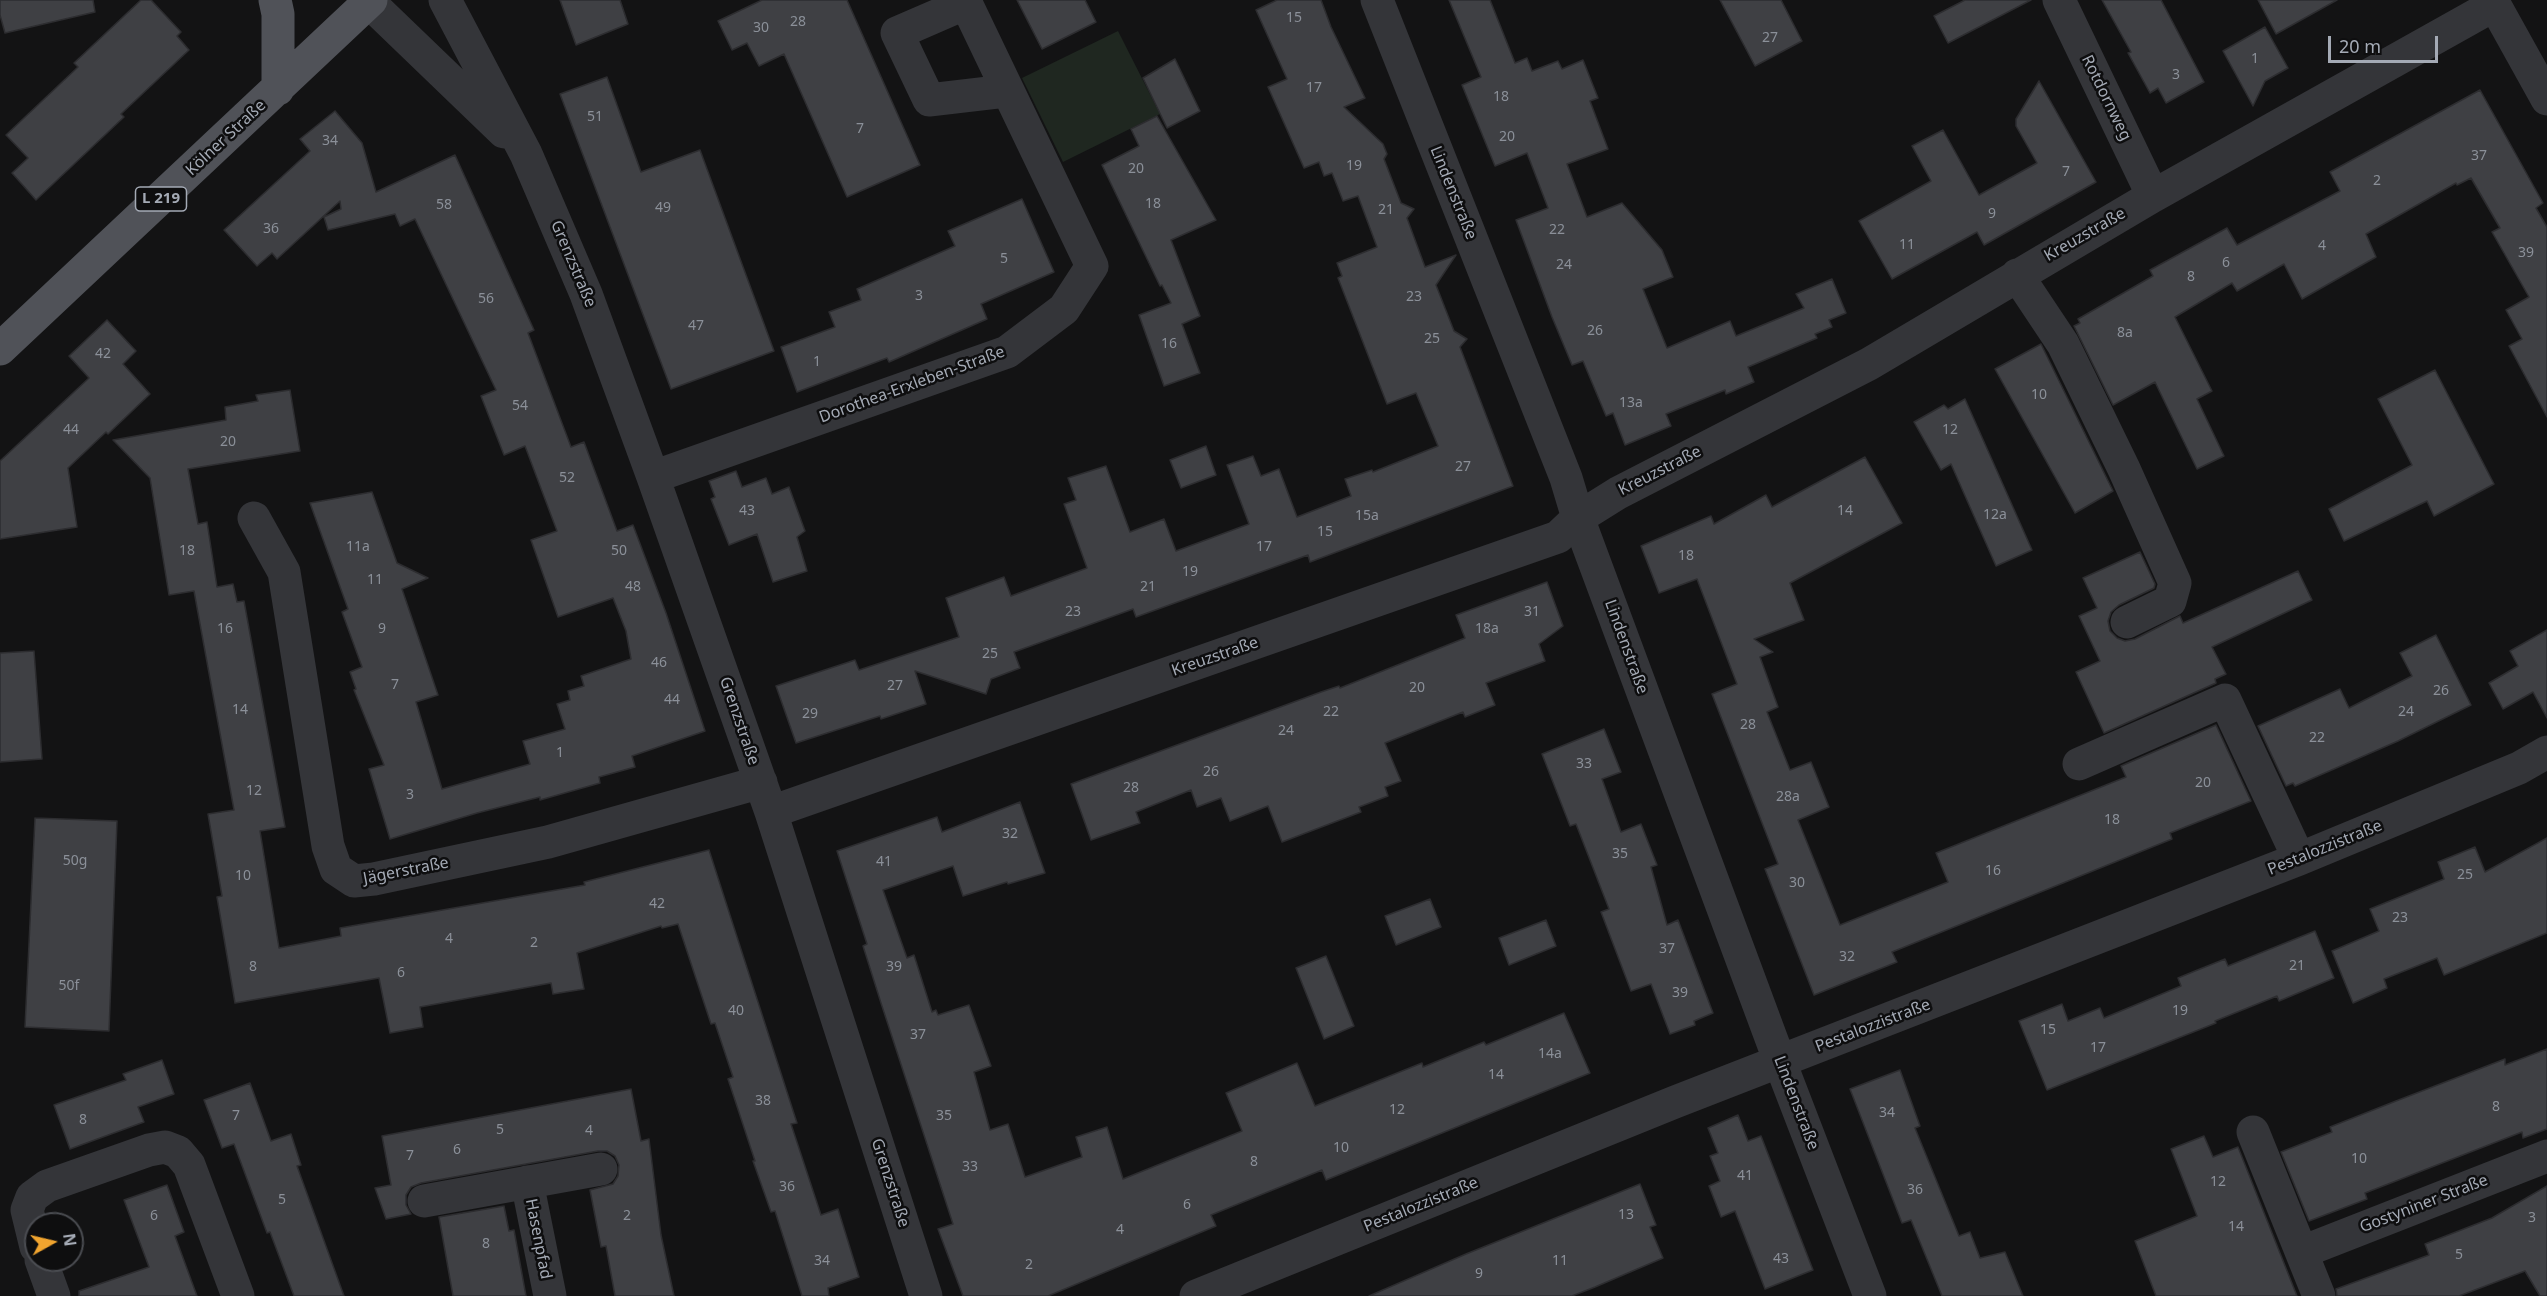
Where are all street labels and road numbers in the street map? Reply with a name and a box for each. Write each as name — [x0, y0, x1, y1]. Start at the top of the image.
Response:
street label: Rotdornweg — [2077, 52, 2135, 144]
street label: Kölner Straße — [182, 96, 270, 180]
street label: Lindenstraße — [1426, 144, 1480, 242]
road number: L 219 — [136, 187, 186, 211]
street label: Kreuzstraße — [2041, 204, 2129, 266]
street label: Grenzstraße — [546, 218, 600, 310]
street label: Dorothea-Erxleben-Straße — [817, 342, 1007, 428]
street label: Kreuzstraße — [1615, 442, 1705, 500]
street label: Lindenstraße — [1600, 597, 1652, 697]
street label: Kreuzstraße — [1169, 633, 1261, 681]
street label: Grenzstraße — [715, 674, 763, 768]
street label: Pestalozzistraße — [2265, 816, 2385, 880]
street label: Jägerstraße — [362, 853, 450, 889]
street label: Pestalozzistraße — [1813, 995, 1933, 1057]
street label: Lindenstraße — [1769, 1053, 1823, 1153]
street label: Grenzstraße — [867, 1136, 913, 1230]
street label: Gostyniner Straße — [2357, 1171, 2491, 1237]
street label: Pestalozzistraße — [1361, 1173, 1481, 1237]
street label: Hasenpfad — [521, 1197, 555, 1281]

